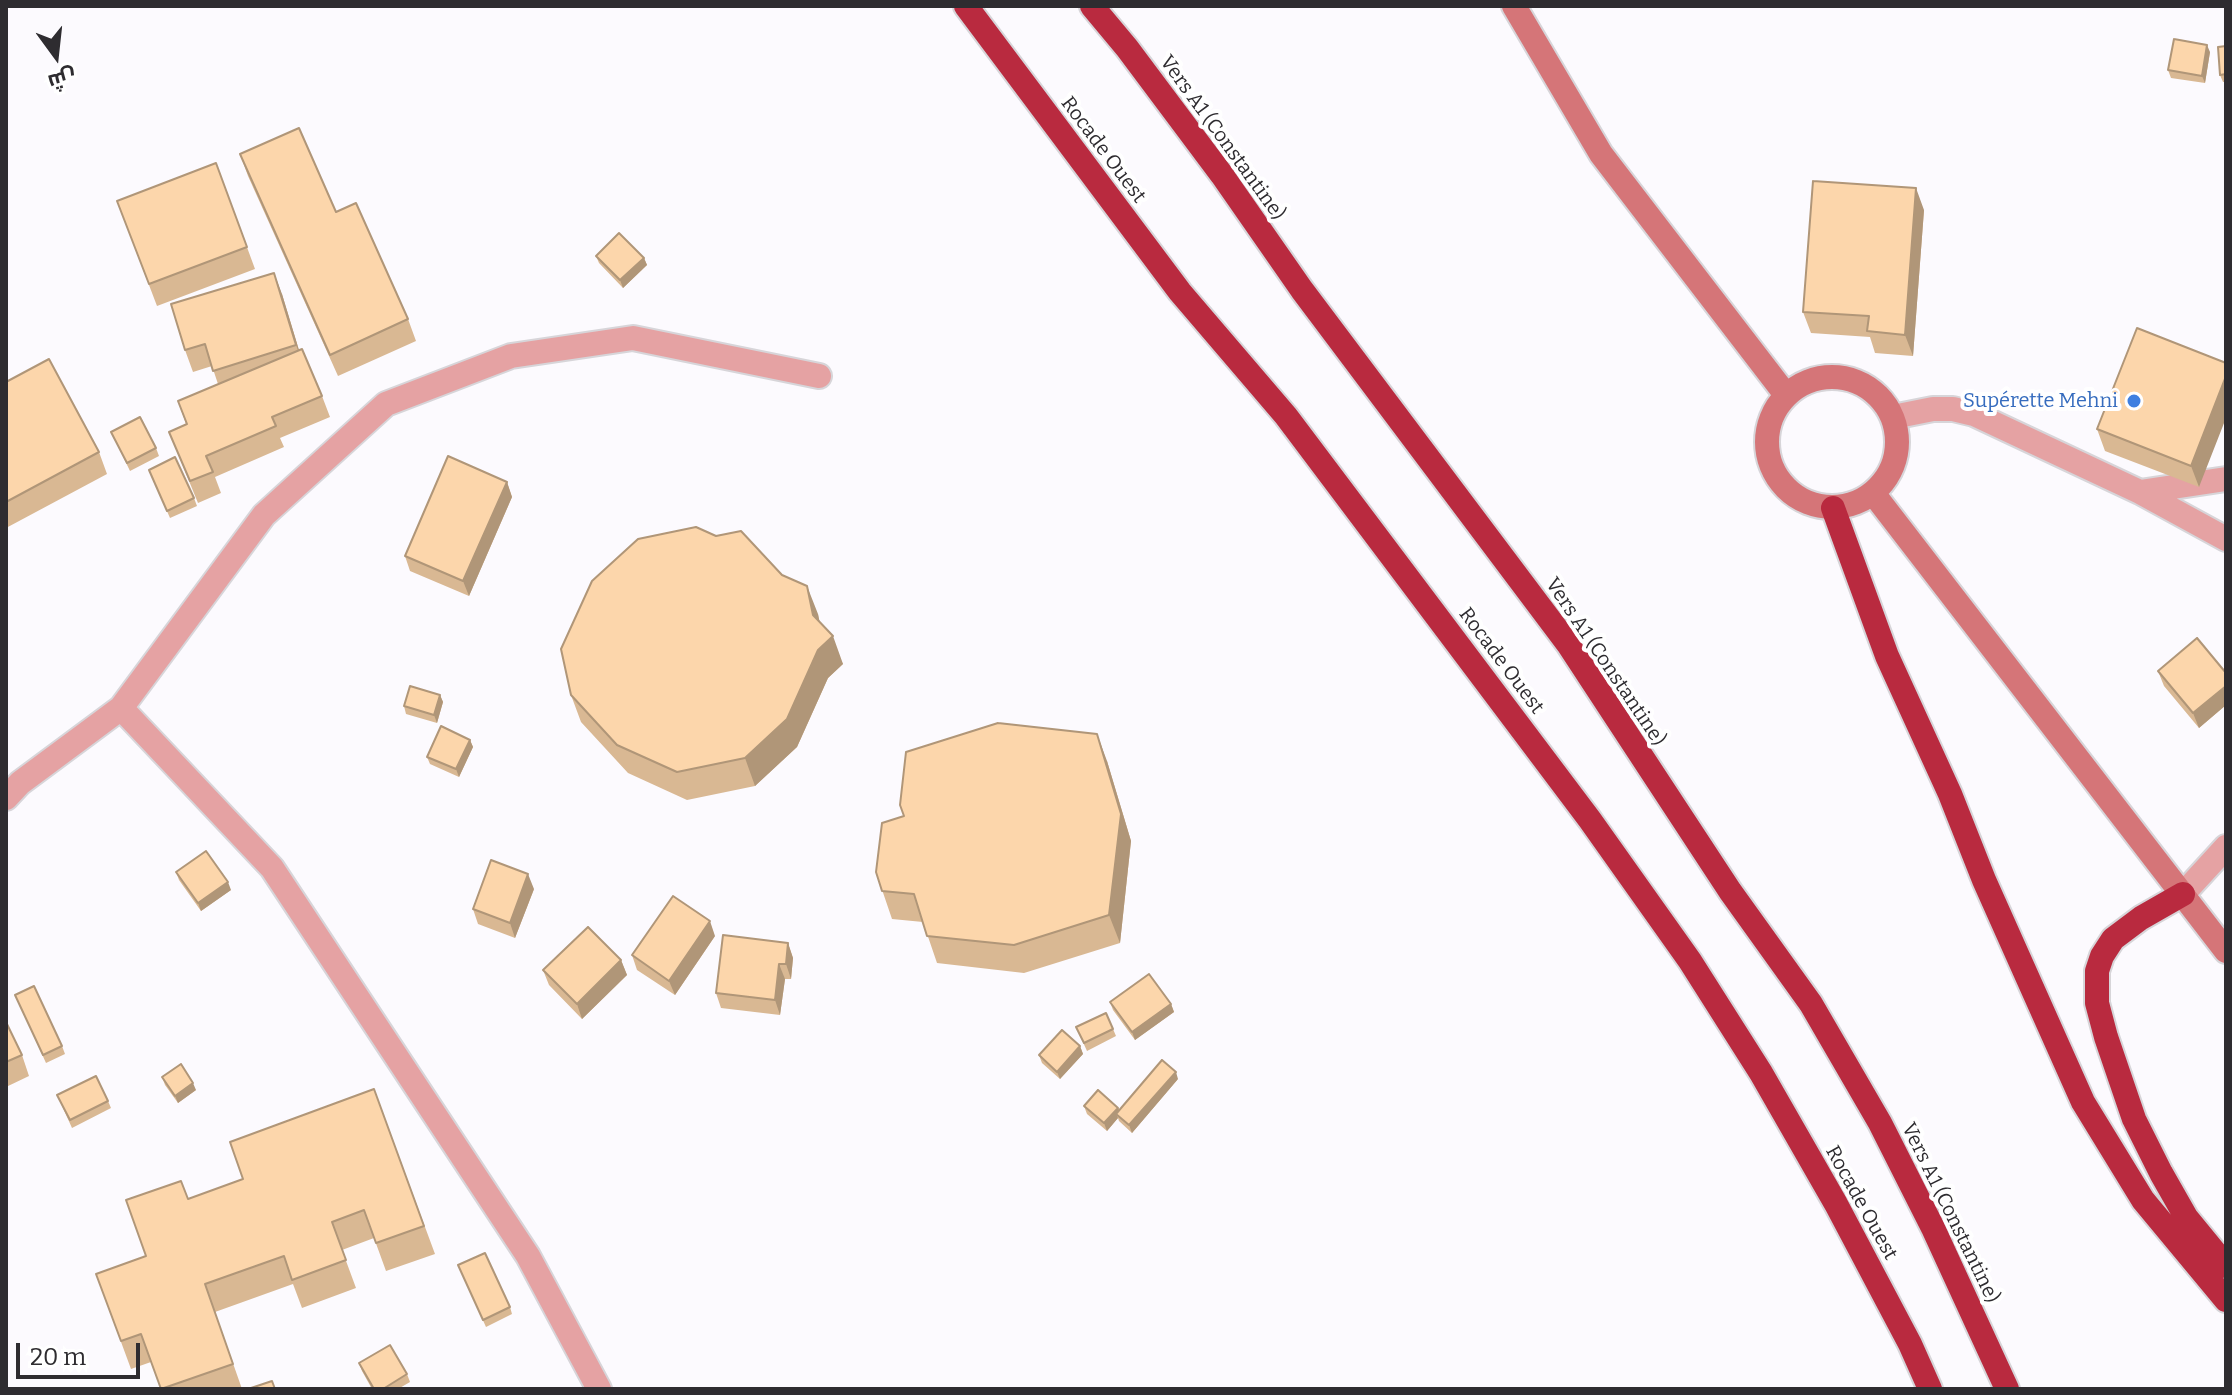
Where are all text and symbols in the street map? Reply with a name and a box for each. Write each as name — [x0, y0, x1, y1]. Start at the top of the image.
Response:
north arrow — [16, 16, 96, 96]
street label: Vers A1 (Constantine) — [1154, 51, 1290, 225]
text: ش — [45, 63, 79, 96]
street label: Rocade Ouest — [1055, 92, 1151, 208]
place label: Supérette Mehni — [1963, 389, 2118, 413]
marker: Supérette Mehni — [2125, 392, 2143, 410]
street label: Vers A1 (Constantine) — [1540, 573, 1670, 751]
street label: Rocade Ouest — [1453, 603, 1549, 719]
street label: Vers A1 (Constantine) — [1896, 1119, 2004, 1307]
street label: Rocade Ouest — [1820, 1142, 1902, 1264]
scale bar — [20, 1327, 144, 1377]
text: 20 m — [30, 1343, 86, 1371]

